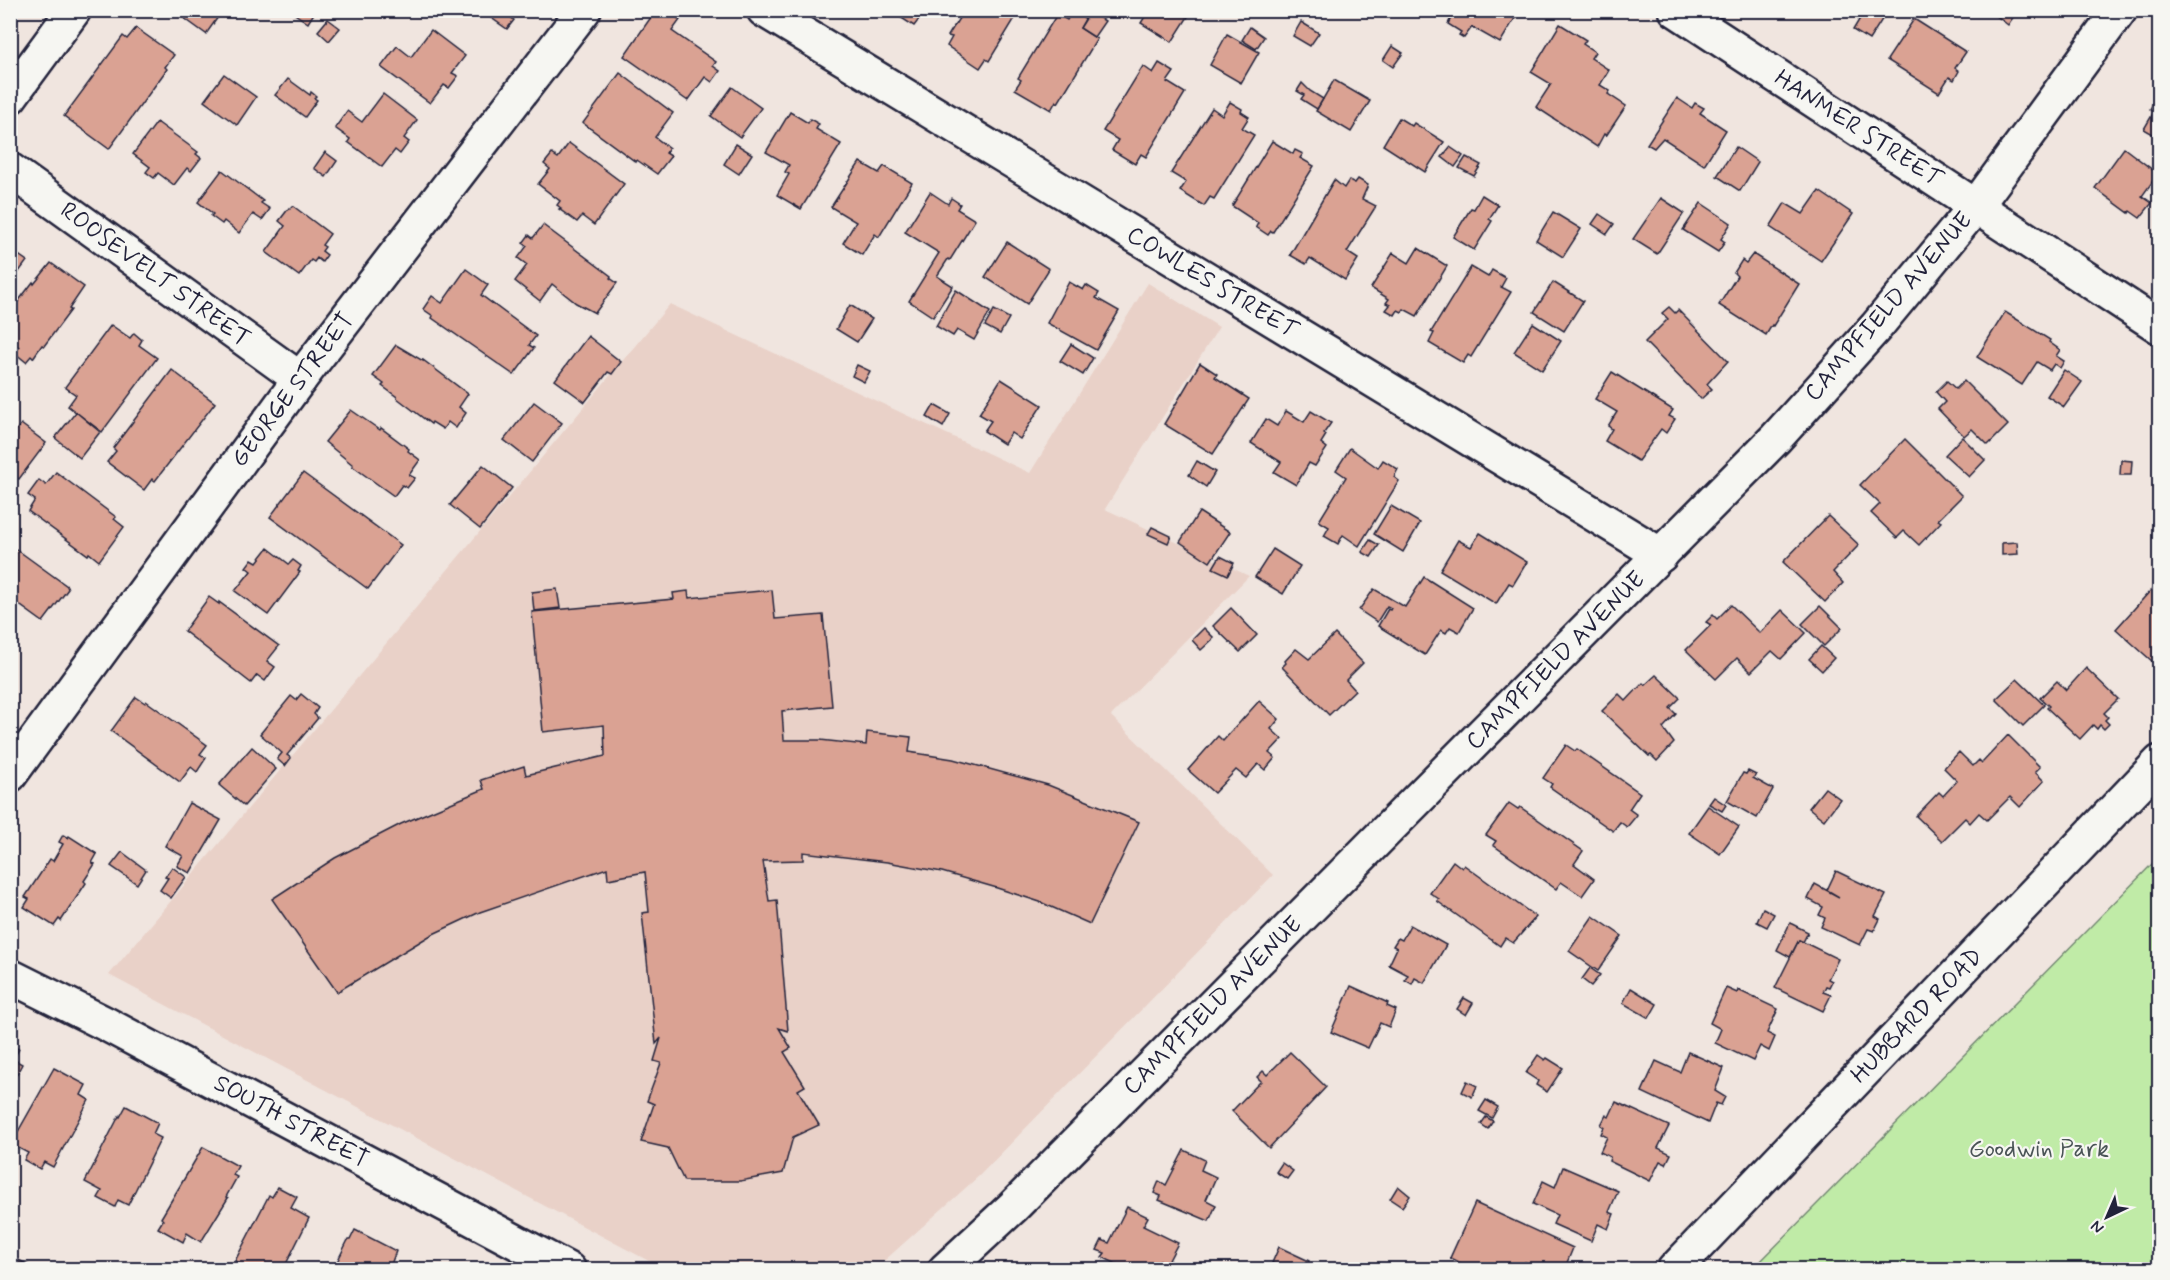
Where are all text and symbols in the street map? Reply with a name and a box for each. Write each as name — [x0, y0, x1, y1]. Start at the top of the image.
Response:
street label: HANMER STREET — [1768, 63, 1949, 195]
street label: ROOSEVELT STREET — [54, 195, 256, 355]
street label: CAMPFIELD AVENUE — [1798, 206, 1980, 408]
street label: COWLES STREET — [1121, 220, 1304, 347]
street label: GEORGE STREET — [225, 306, 361, 474]
street label: CAMPFIELD AVENUE — [1460, 565, 1652, 757]
street label: CAMPFIELD AVENUE — [1117, 910, 1309, 1102]
street label: HUBBARD ROAD — [1844, 942, 1990, 1090]
street label: SOUTH STREET — [208, 1068, 374, 1176]
park label: Goodwin Park — [1969, 1134, 2109, 1165]
north arrow — [2077, 1187, 2137, 1247]
text: N — [2086, 1215, 2109, 1238]

